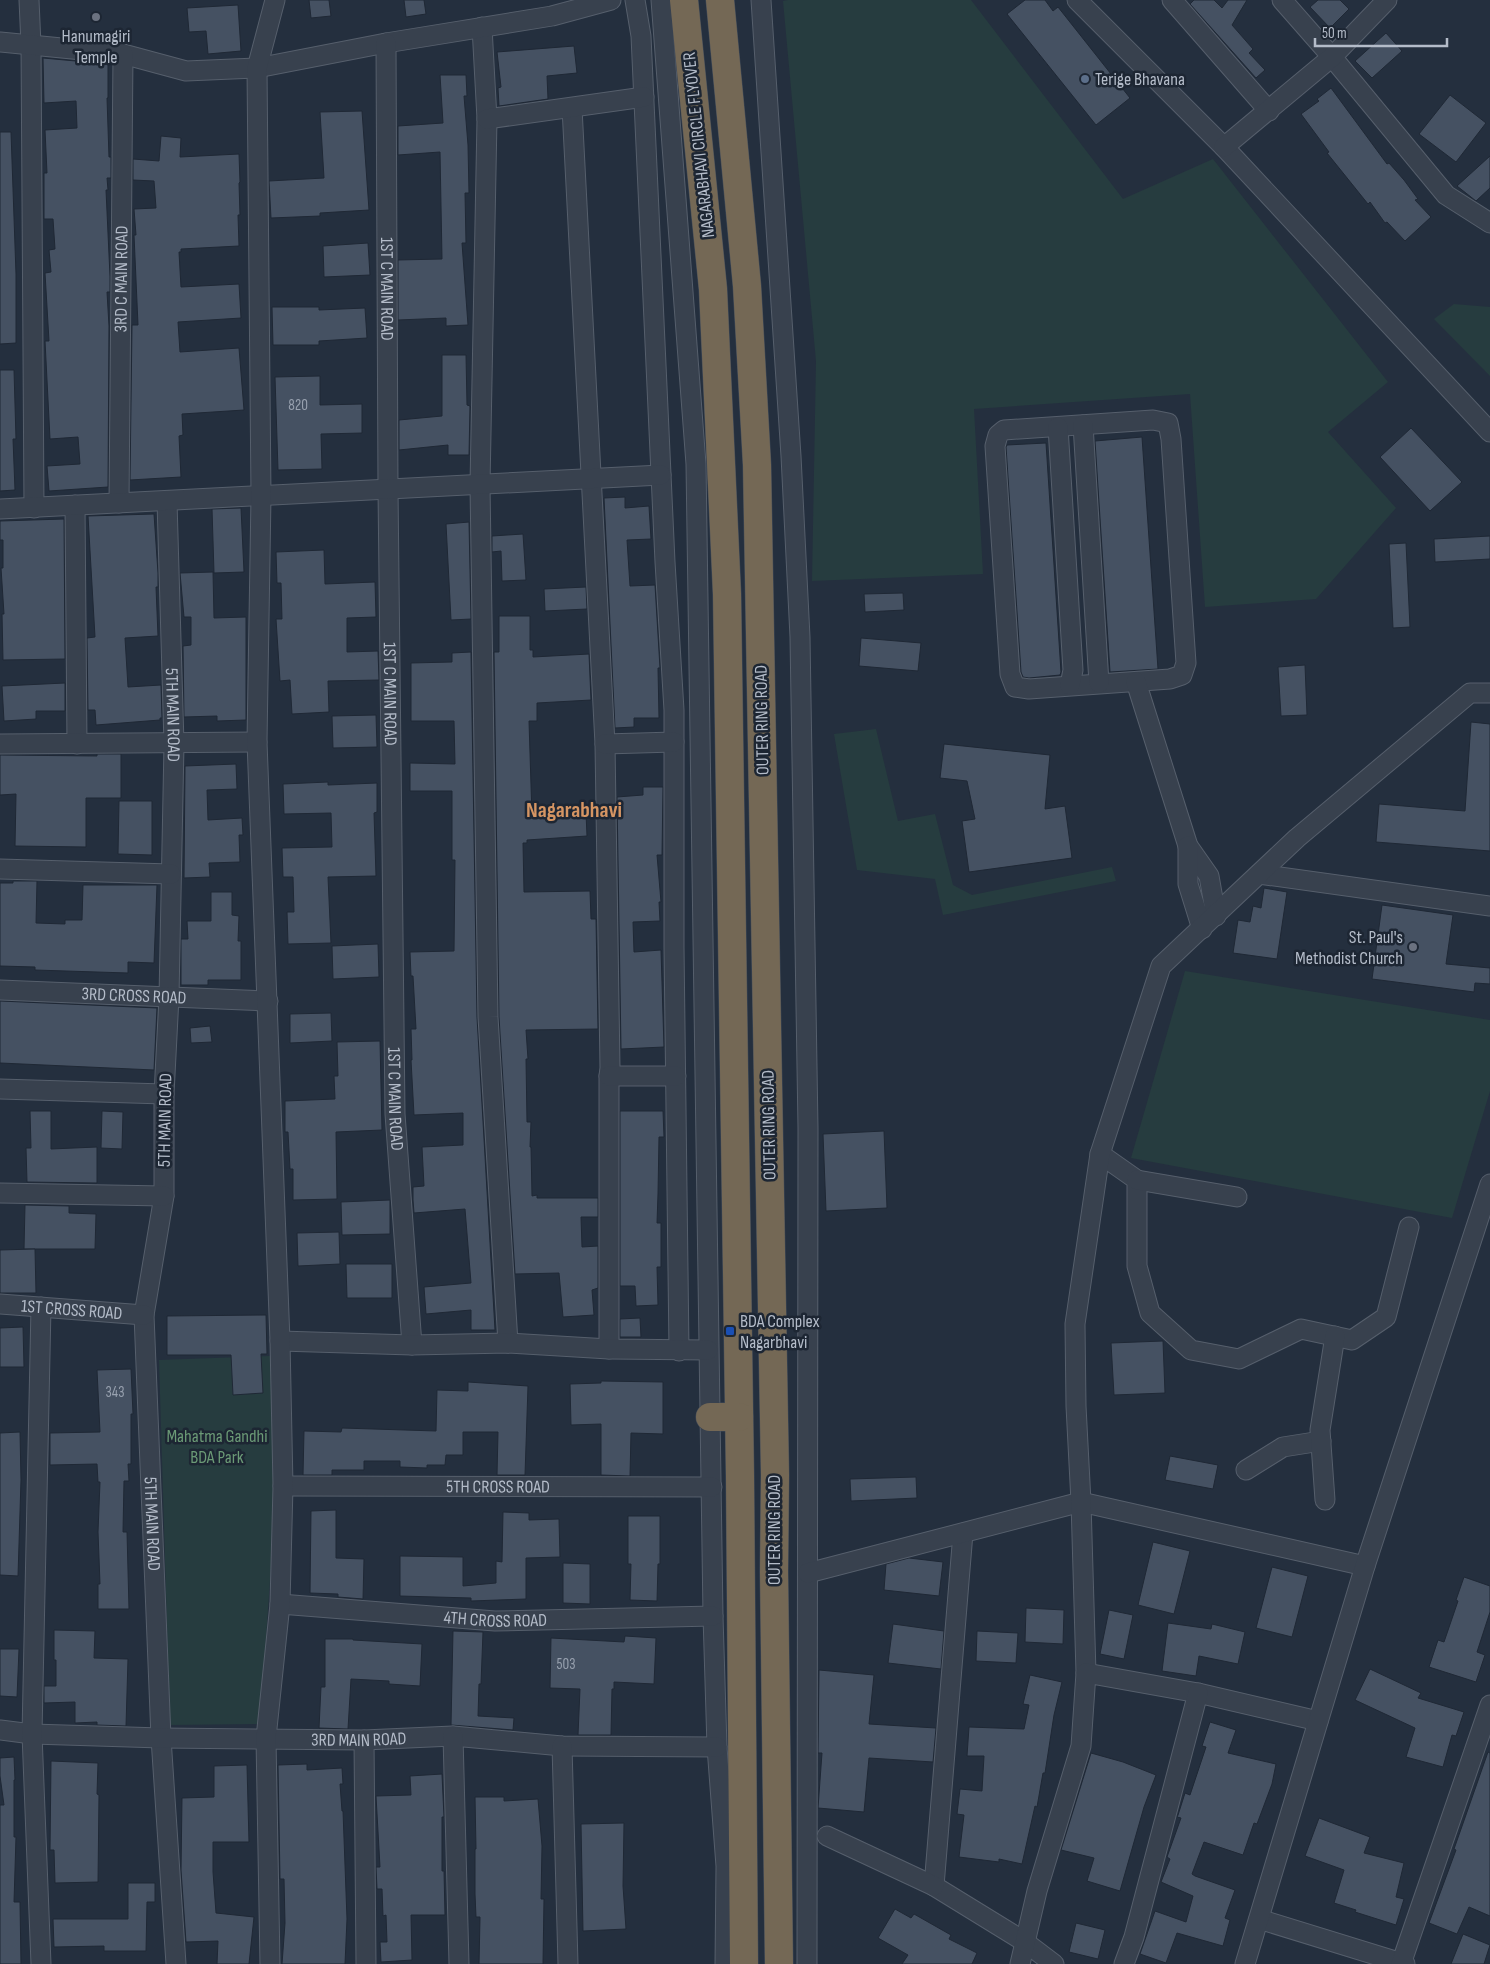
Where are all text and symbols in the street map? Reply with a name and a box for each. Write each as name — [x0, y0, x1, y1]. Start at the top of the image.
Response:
marker: Hanumagiri Temple — [90, 11, 102, 23]
scale bar — [1315, 15, 1448, 47]
text: 50 m — [1322, 24, 1347, 43]
place label: Hanumagiri Temple — [62, 26, 130, 68]
street label: NAGARABHAVI CIRCLE FLYOVER — [679, 51, 719, 239]
place label: Terige Bhavana — [1095, 69, 1185, 90]
marker: Terige Bhavana — [1079, 73, 1091, 85]
street label: 3RD C MAIN ROAD — [110, 225, 132, 333]
street label: 1ST C MAIN ROAD — [376, 237, 398, 341]
house number: 820 — [288, 396, 308, 415]
street label: 1ST C MAIN ROAD — [379, 642, 401, 746]
street label: OUTER RING ROAD — [751, 665, 773, 775]
street label: 5TH MAIN ROAD — [161, 667, 185, 762]
district label: Nagarabhavi — [526, 797, 622, 824]
place label: St. Paul's Methodist Church — [1295, 927, 1403, 969]
marker: St. Paul's Methodist Church — [1407, 941, 1419, 953]
street label: 3RD CROSS ROAD — [81, 983, 187, 1008]
street label: 1ST C MAIN ROAD — [384, 1047, 408, 1151]
street label: OUTER RING ROAD — [758, 1070, 780, 1180]
street label: 5TH MAIN ROAD — [154, 1073, 176, 1167]
street label: 1ST CROSS ROAD — [20, 1295, 123, 1324]
place label: BDA Complex Nagarbhavi — [740, 1311, 820, 1353]
marker: BDA Complex Nagarbhavi — [724, 1325, 736, 1337]
house number: 343 — [106, 1383, 124, 1402]
park label: Mahatma Gandhi BDA Park — [166, 1426, 268, 1468]
street label: OUTER RING ROAD — [764, 1475, 785, 1585]
street label: 5TH MAIN ROAD — [140, 1476, 165, 1571]
street label: 5TH CROSS ROAD — [446, 1476, 550, 1497]
street label: 4TH CROSS ROAD — [443, 1606, 547, 1631]
house number: 503 — [557, 1655, 576, 1674]
street label: 3RD MAIN ROAD — [311, 1728, 407, 1751]

